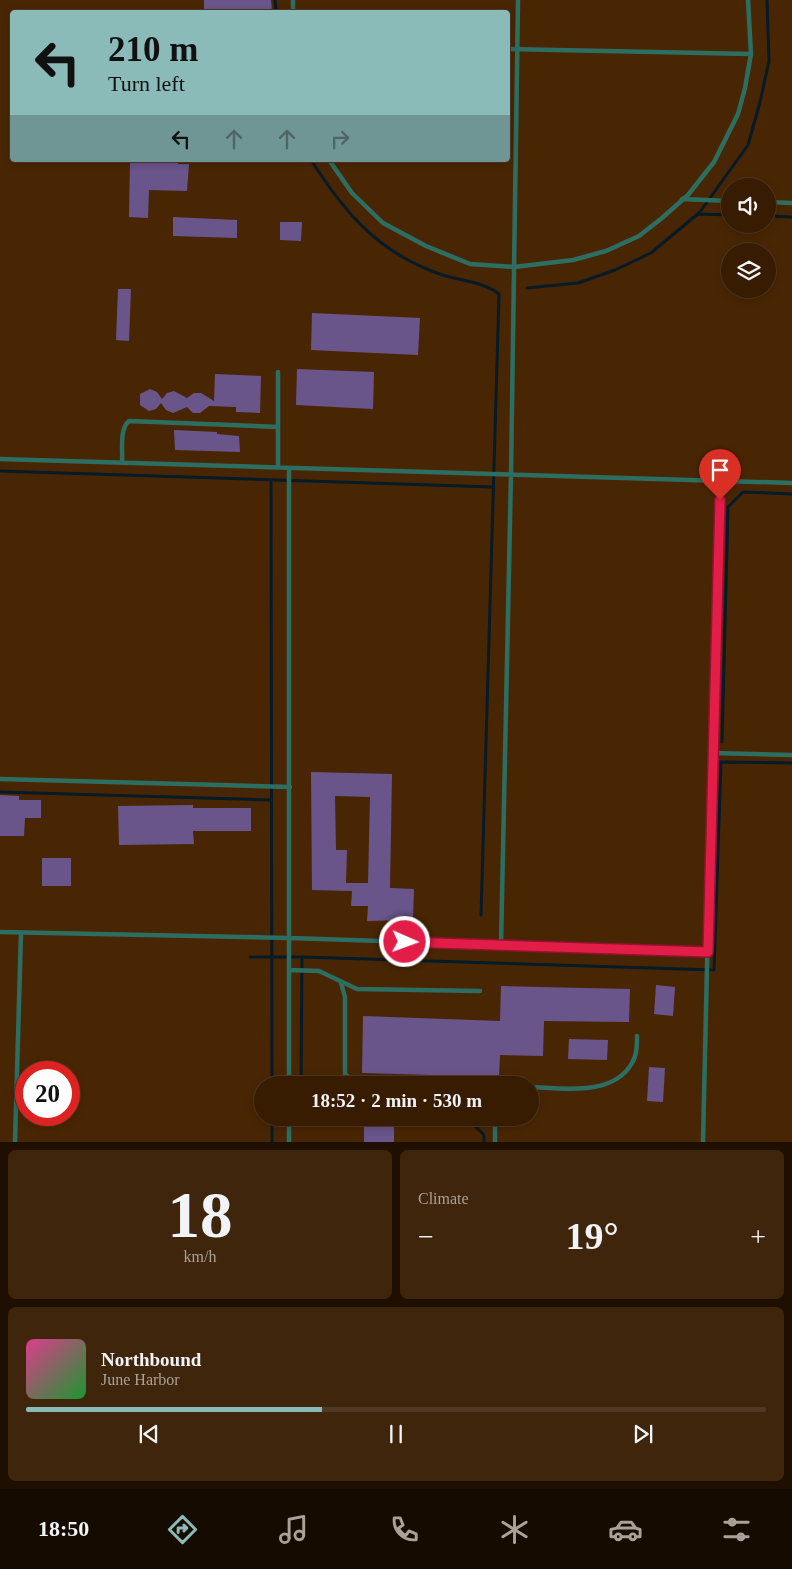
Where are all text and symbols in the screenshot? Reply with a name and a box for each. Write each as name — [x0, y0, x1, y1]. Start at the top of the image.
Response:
icon: left — [25, 30, 90, 95]
text: 210 m — [108, 30, 198, 69]
text: Turn left — [108, 71, 185, 96]
icon: left — [167, 125, 195, 153]
icon: ahead — [220, 125, 248, 153]
icon: ahead — [273, 125, 301, 153]
icon: right — [326, 125, 354, 153]
map controls — [721, 178, 776, 298]
button: sound — [721, 178, 776, 233]
button: layers — [721, 243, 776, 298]
pin — [699, 449, 741, 500]
icon: arrive — [706, 456, 734, 484]
position arrow — [378, 915, 430, 967]
speed limit sign: 20 — [15, 1061, 80, 1126]
text: 18:52 · 2 min · 530 m — [311, 1090, 482, 1111]
text: 18 — [168, 1179, 233, 1251]
text: Climate — [418, 1190, 469, 1207]
text: 19° — [565, 1215, 619, 1257]
text: − — [418, 1221, 434, 1252]
text: + — [750, 1221, 766, 1252]
text: km/h — [184, 1248, 216, 1265]
text: Northbound — [101, 1349, 201, 1370]
text: June Harbor — [101, 1371, 180, 1388]
icon: previous — [135, 1420, 163, 1448]
icon: pause — [382, 1420, 410, 1448]
icon: next — [629, 1420, 657, 1448]
icon: directions — [165, 1512, 200, 1547]
icon: music — [276, 1512, 311, 1547]
icon: phone — [387, 1512, 422, 1547]
icon: climate — [497, 1512, 532, 1547]
icon: car — [608, 1512, 643, 1547]
icon: filters — [719, 1512, 754, 1547]
text: 18:50 — [38, 1516, 89, 1541]

